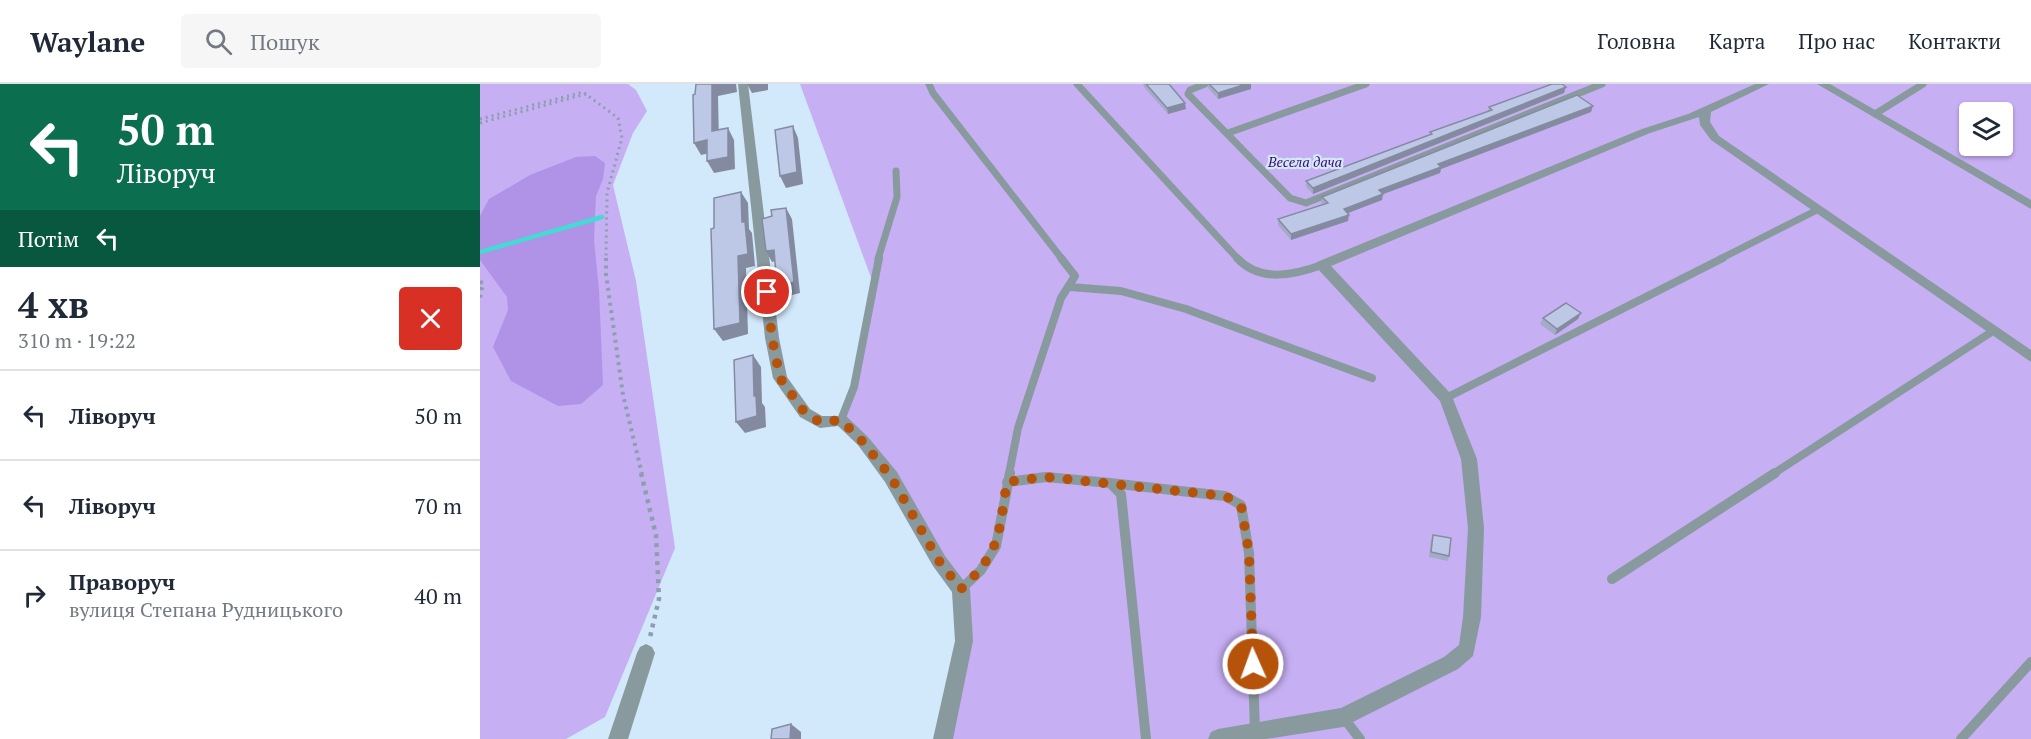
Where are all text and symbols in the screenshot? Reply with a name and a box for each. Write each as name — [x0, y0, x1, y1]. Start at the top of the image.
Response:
search box — [181, 14, 601, 68]
text: Waylane — [30, 23, 145, 60]
icon: search — [202, 25, 235, 58]
text: Пошук — [250, 27, 320, 56]
text: Головна — [1597, 27, 1676, 55]
text: Карта — [1709, 27, 1765, 55]
text: Про нас — [1798, 27, 1875, 55]
text: Контакти — [1908, 27, 2001, 55]
text: 50 m — [117, 101, 215, 157]
map controls — [1959, 102, 2013, 156]
button: layers — [1959, 102, 2013, 156]
icon: left — [18, 108, 96, 186]
park label: Весела дача — [1267, 152, 1342, 171]
text: Ліворуч — [117, 155, 216, 191]
icon: left — [91, 222, 124, 255]
text: Потім — [18, 224, 79, 253]
pin — [741, 266, 792, 317]
icon: arrive — [750, 275, 783, 308]
text: 4 хв — [18, 281, 89, 328]
button: close — [399, 287, 462, 350]
text: 310 m · 19:22 — [18, 327, 136, 354]
icon: left — [18, 399, 51, 432]
text: Ліворуч — [69, 401, 156, 430]
text: 50 m — [414, 401, 462, 430]
icon: left — [18, 489, 51, 522]
text: Ліворуч — [69, 491, 156, 520]
text: 70 m — [414, 491, 462, 520]
text: Праворуч — [69, 567, 175, 596]
icon: right — [18, 579, 51, 612]
text: 40 m — [414, 581, 462, 610]
text: вулиця Степана Рудницького — [69, 596, 343, 623]
position arrow — [1221, 632, 1285, 696]

